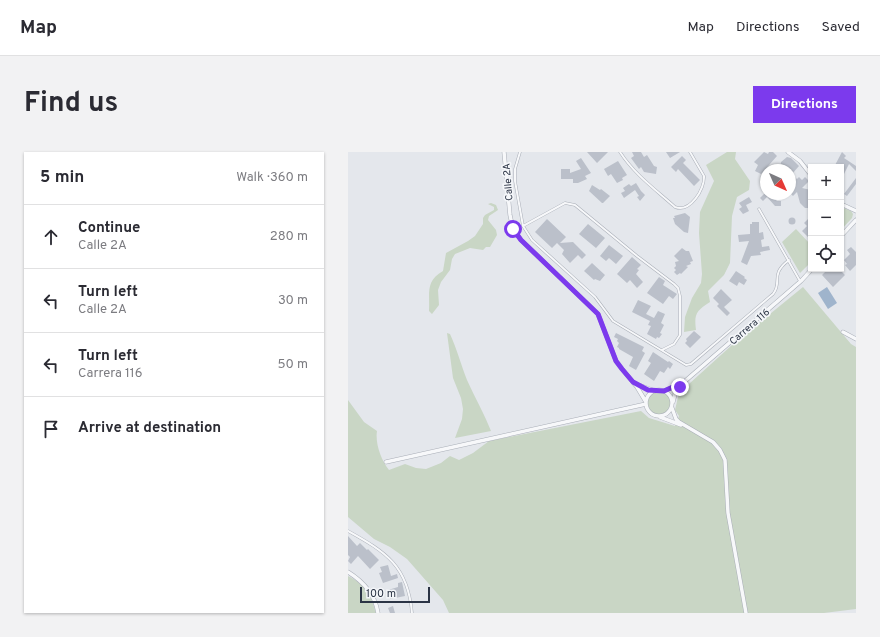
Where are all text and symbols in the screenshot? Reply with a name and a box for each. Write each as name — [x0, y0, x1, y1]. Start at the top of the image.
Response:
text: Map — [20, 16, 57, 40]
text: Map — [688, 19, 714, 36]
text: Directions — [736, 19, 800, 36]
text: Saved — [822, 19, 860, 36]
text: Find us — [24, 86, 118, 122]
button: Directions — [753, 86, 856, 123]
street label: Calle 2A — [500, 162, 517, 201]
north arrow — [760, 164, 796, 200]
map controls — [808, 164, 844, 272]
button: + — [808, 164, 844, 200]
text: 5 min — [40, 167, 84, 189]
text: Walk · 360 m — [236, 170, 308, 186]
button: − — [808, 200, 844, 236]
text: Continue — [78, 219, 140, 238]
route start — [504, 220, 522, 238]
icon: ahead — [40, 226, 62, 248]
text: 280 m — [270, 229, 308, 245]
button: locate — [808, 236, 844, 272]
text: Calle 2A — [78, 238, 127, 254]
text: Turn left — [78, 283, 138, 302]
icon: left — [40, 290, 62, 312]
text: 30 m — [278, 293, 308, 309]
text: Calle 2A — [78, 302, 127, 318]
street label: Carrera 116 — [727, 306, 773, 348]
text: Turn left — [78, 347, 138, 366]
icon: left — [40, 354, 62, 376]
text: 50 m — [278, 357, 308, 373]
text: Carrera 116 — [78, 366, 142, 382]
route end — [671, 378, 689, 396]
icon: arrive — [40, 418, 62, 440]
text: Arrive at destination — [78, 419, 221, 438]
scale bar — [360, 585, 430, 604]
text: 100 m — [366, 587, 396, 601]

